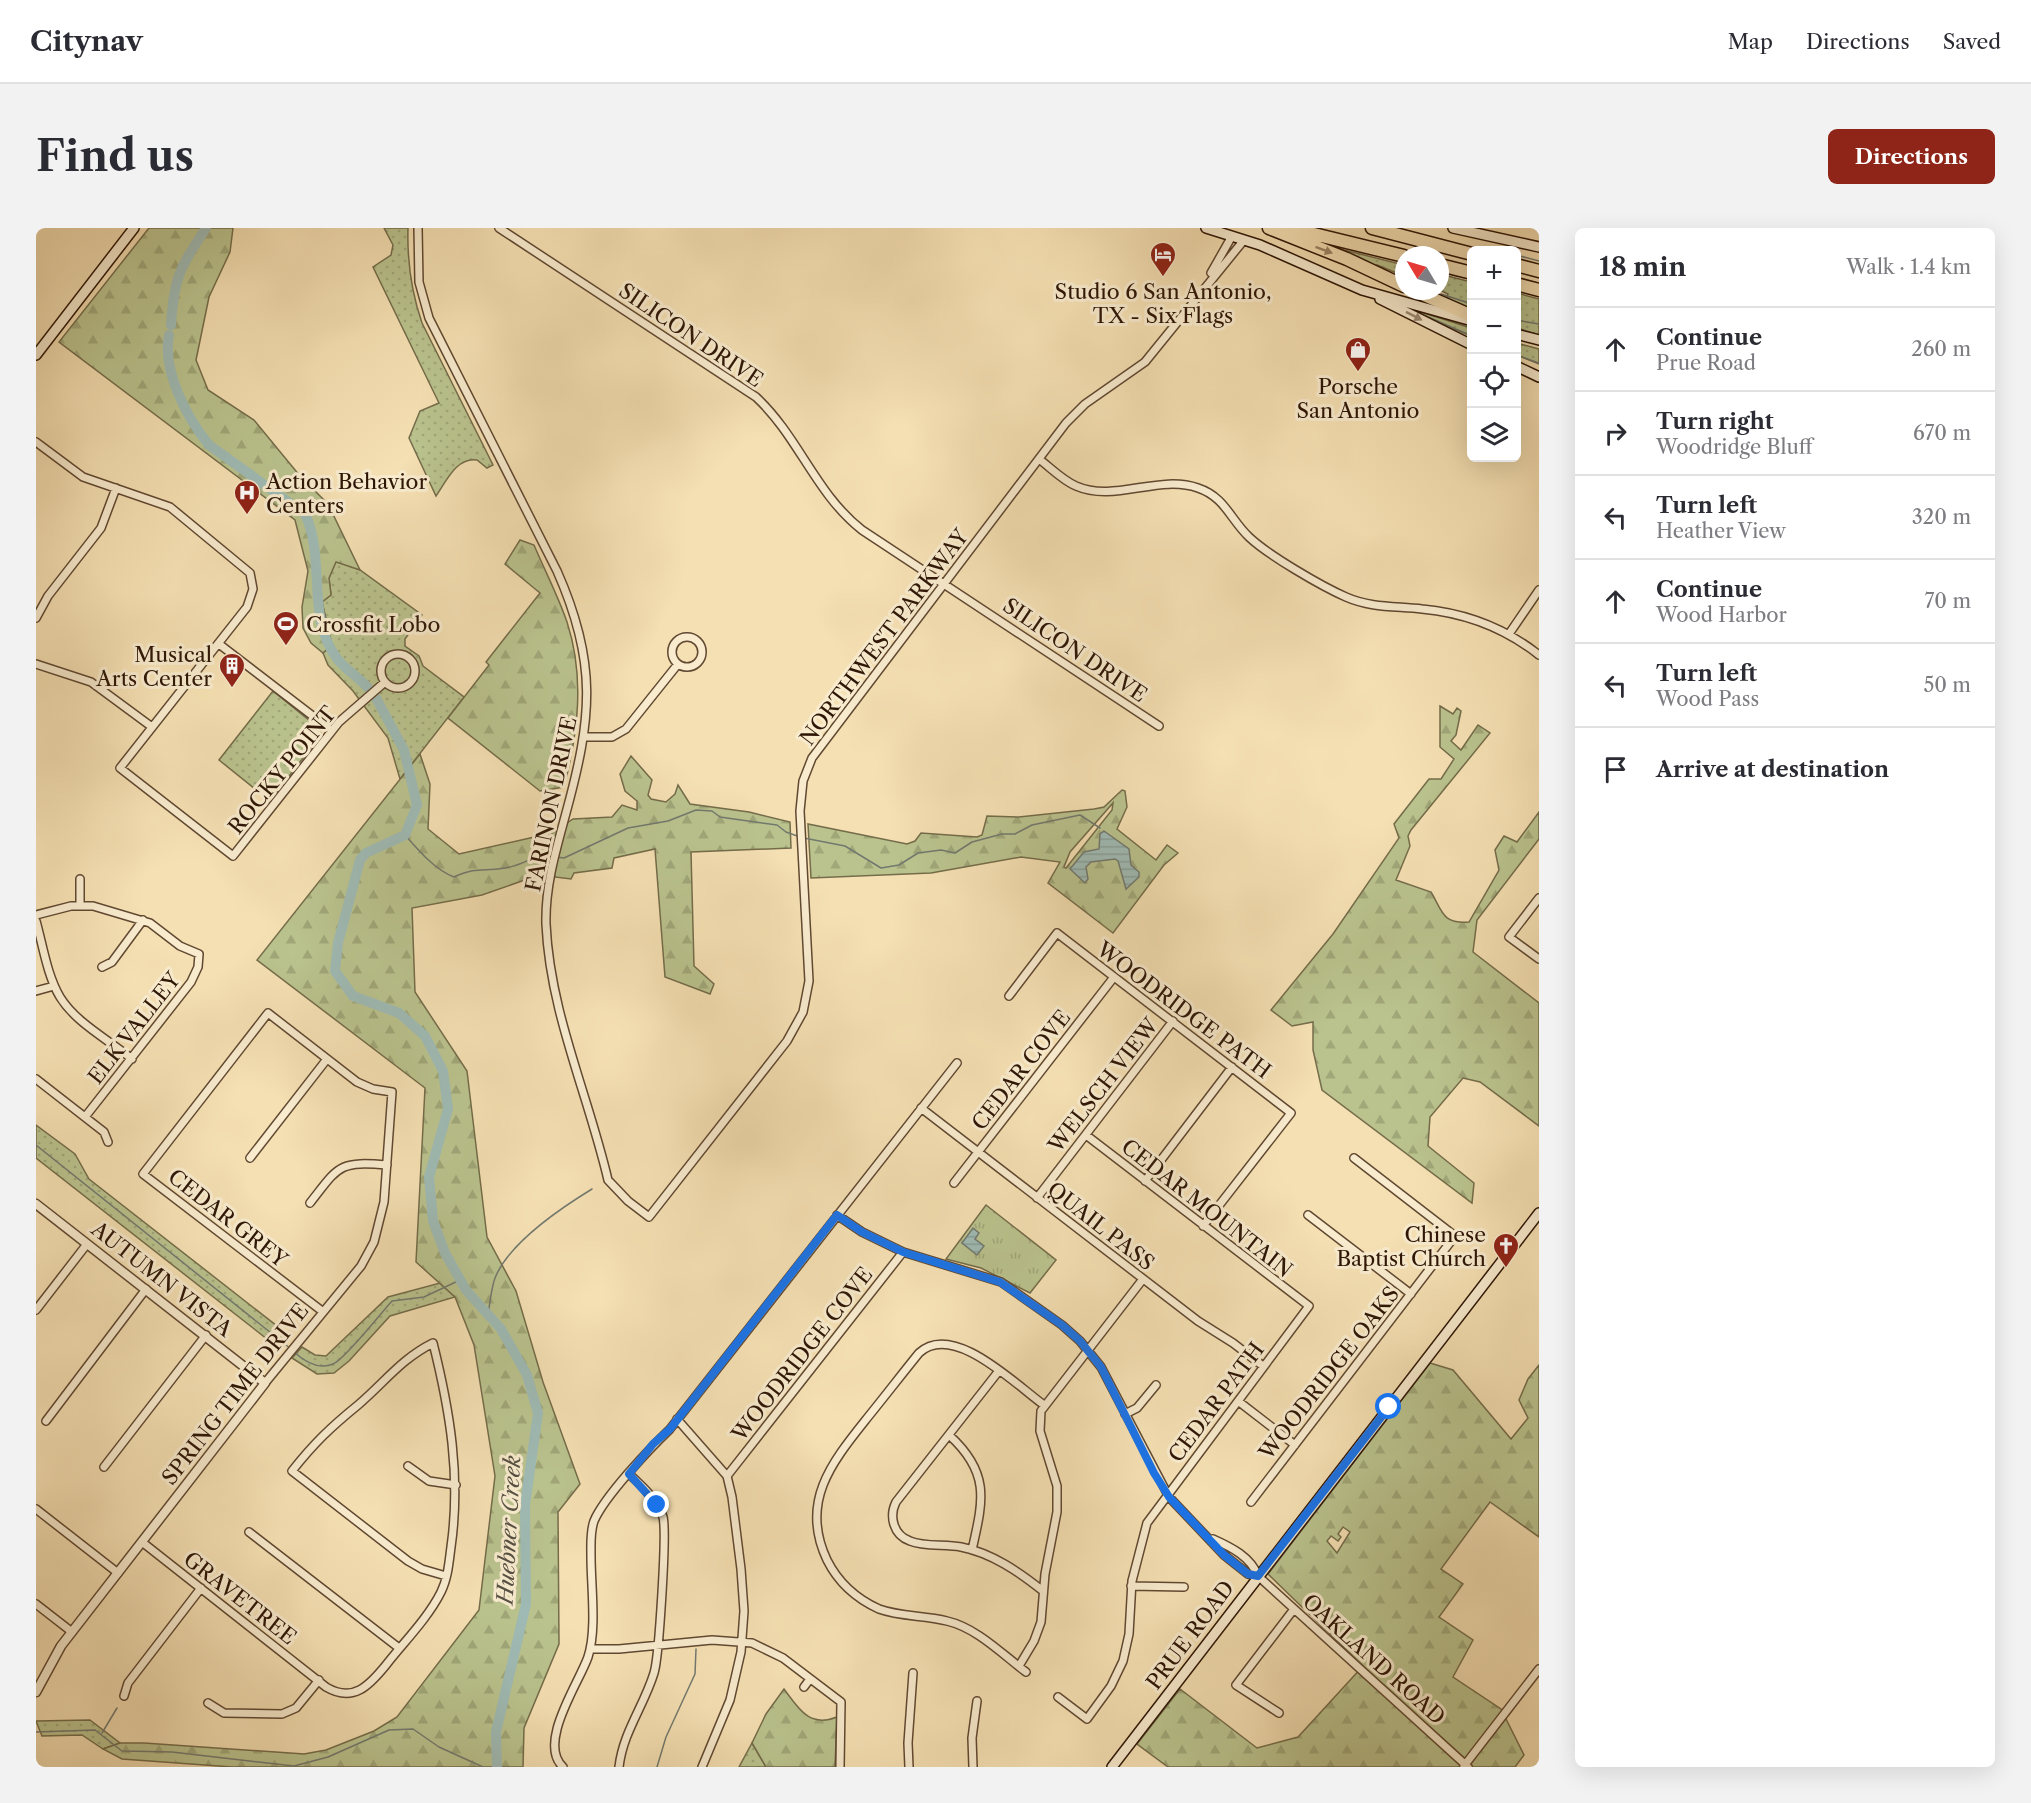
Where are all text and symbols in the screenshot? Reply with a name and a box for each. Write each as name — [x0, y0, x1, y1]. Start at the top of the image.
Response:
text: Citynav — [30, 24, 143, 58]
text: Map — [1728, 29, 1773, 54]
text: Directions — [1806, 29, 1910, 54]
text: Saved — [1943, 29, 2001, 54]
button: Directions — [1828, 129, 1995, 184]
text: Find us — [36, 130, 194, 182]
hotel icon: Studio 6 San Antonio, TX - Six Flags — [1148, 240, 1178, 278]
one-way arrow — [1315, 245, 1333, 255]
north arrow — [1395, 246, 1449, 300]
map controls — [1467, 246, 1521, 462]
button: + — [1467, 246, 1521, 300]
text: 18 min — [1599, 251, 1686, 283]
text: Walk · 1.4 km — [1846, 255, 1971, 279]
street label: SILICON DRIVE — [614, 278, 768, 392]
place label: Studio 6 San Antonio, TX - Six Flags — [1055, 279, 1271, 328]
button: − — [1467, 300, 1521, 354]
one-way arrow — [1405, 312, 1422, 321]
text: Continue — [1656, 324, 1762, 351]
icon: ahead — [1599, 333, 1632, 366]
shop icon: Porsche San Antonio — [1343, 335, 1373, 373]
text: 260 m — [1911, 337, 1971, 361]
text: Prue Road — [1656, 351, 1756, 375]
button: locate — [1467, 354, 1521, 408]
place label: Porsche San Antonio — [1297, 374, 1419, 423]
button: layers — [1467, 408, 1521, 462]
text: Turn right — [1656, 408, 1774, 435]
icon: right — [1599, 417, 1632, 450]
text: 670 m — [1913, 421, 1971, 445]
text: Woodridge Bluff — [1656, 435, 1812, 459]
place label: Action Behavior Centers — [265, 469, 427, 518]
hospital icon: Action Behavior Centers — [232, 478, 262, 516]
text: Turn left — [1656, 492, 1757, 519]
icon: left — [1599, 501, 1632, 534]
text: 320 m — [1912, 505, 1971, 529]
text: Heather View — [1656, 519, 1786, 543]
street label: NORTHWEST PARKWAY — [795, 523, 974, 750]
text: Continue — [1656, 576, 1762, 603]
icon: ahead — [1599, 585, 1632, 618]
text: 70 m — [1925, 589, 1971, 613]
street label: SILICON DRIVE — [998, 593, 1152, 707]
text: Wood Harbor — [1656, 603, 1787, 627]
sports icon: Crossfit Lobo — [271, 609, 301, 647]
place label: Crossfit Lobo — [306, 612, 440, 637]
place label: Musical Arts Center — [95, 642, 212, 691]
building icon: Musical Arts Center — [217, 651, 247, 689]
text: Turn left — [1656, 660, 1757, 687]
icon: left — [1599, 669, 1632, 702]
text: 50 m — [1924, 673, 1971, 697]
text: Wood Pass — [1656, 687, 1759, 711]
street label: ROCKY POINT — [223, 701, 341, 839]
street label: FARINON DRIVE — [520, 714, 582, 894]
icon: arrive — [1599, 753, 1632, 786]
text: Arrive at destination — [1656, 756, 1889, 783]
street label: WOODRIDGE PATH — [1091, 936, 1276, 1084]
street label: ELK VALLEY — [83, 966, 186, 1089]
street label: CEDAR COVE — [966, 1005, 1076, 1135]
street label: WELSCH VIEW — [1042, 1012, 1164, 1158]
street label: CEDAR MOUNTAIN — [1117, 1134, 1297, 1282]
street label: CEDAR GREY — [163, 1164, 293, 1273]
street label: QUAIL PASS — [1043, 1177, 1159, 1275]
street label: AUTUMN VISTA — [86, 1216, 238, 1342]
place label: Chinese Baptist Church — [1336, 1222, 1486, 1271]
church icon: Chinese Baptist Church — [1491, 1231, 1521, 1269]
street label: WOODRIDGE COVE — [726, 1262, 878, 1447]
street label: WOODRIDGE OAKS — [1253, 1282, 1404, 1465]
street label: SPRING TIME DRIVE — [156, 1298, 314, 1490]
street label: CEDAR PATH — [1163, 1337, 1269, 1467]
route start — [1375, 1393, 1401, 1419]
water label: Huebner Creek — [492, 1454, 526, 1607]
route end — [643, 1491, 669, 1517]
street label: GRAVETREE — [179, 1546, 301, 1650]
street label: PRUE ROAD — [1141, 1576, 1239, 1694]
street label: OAKLAND ROAD — [1298, 1589, 1450, 1729]

